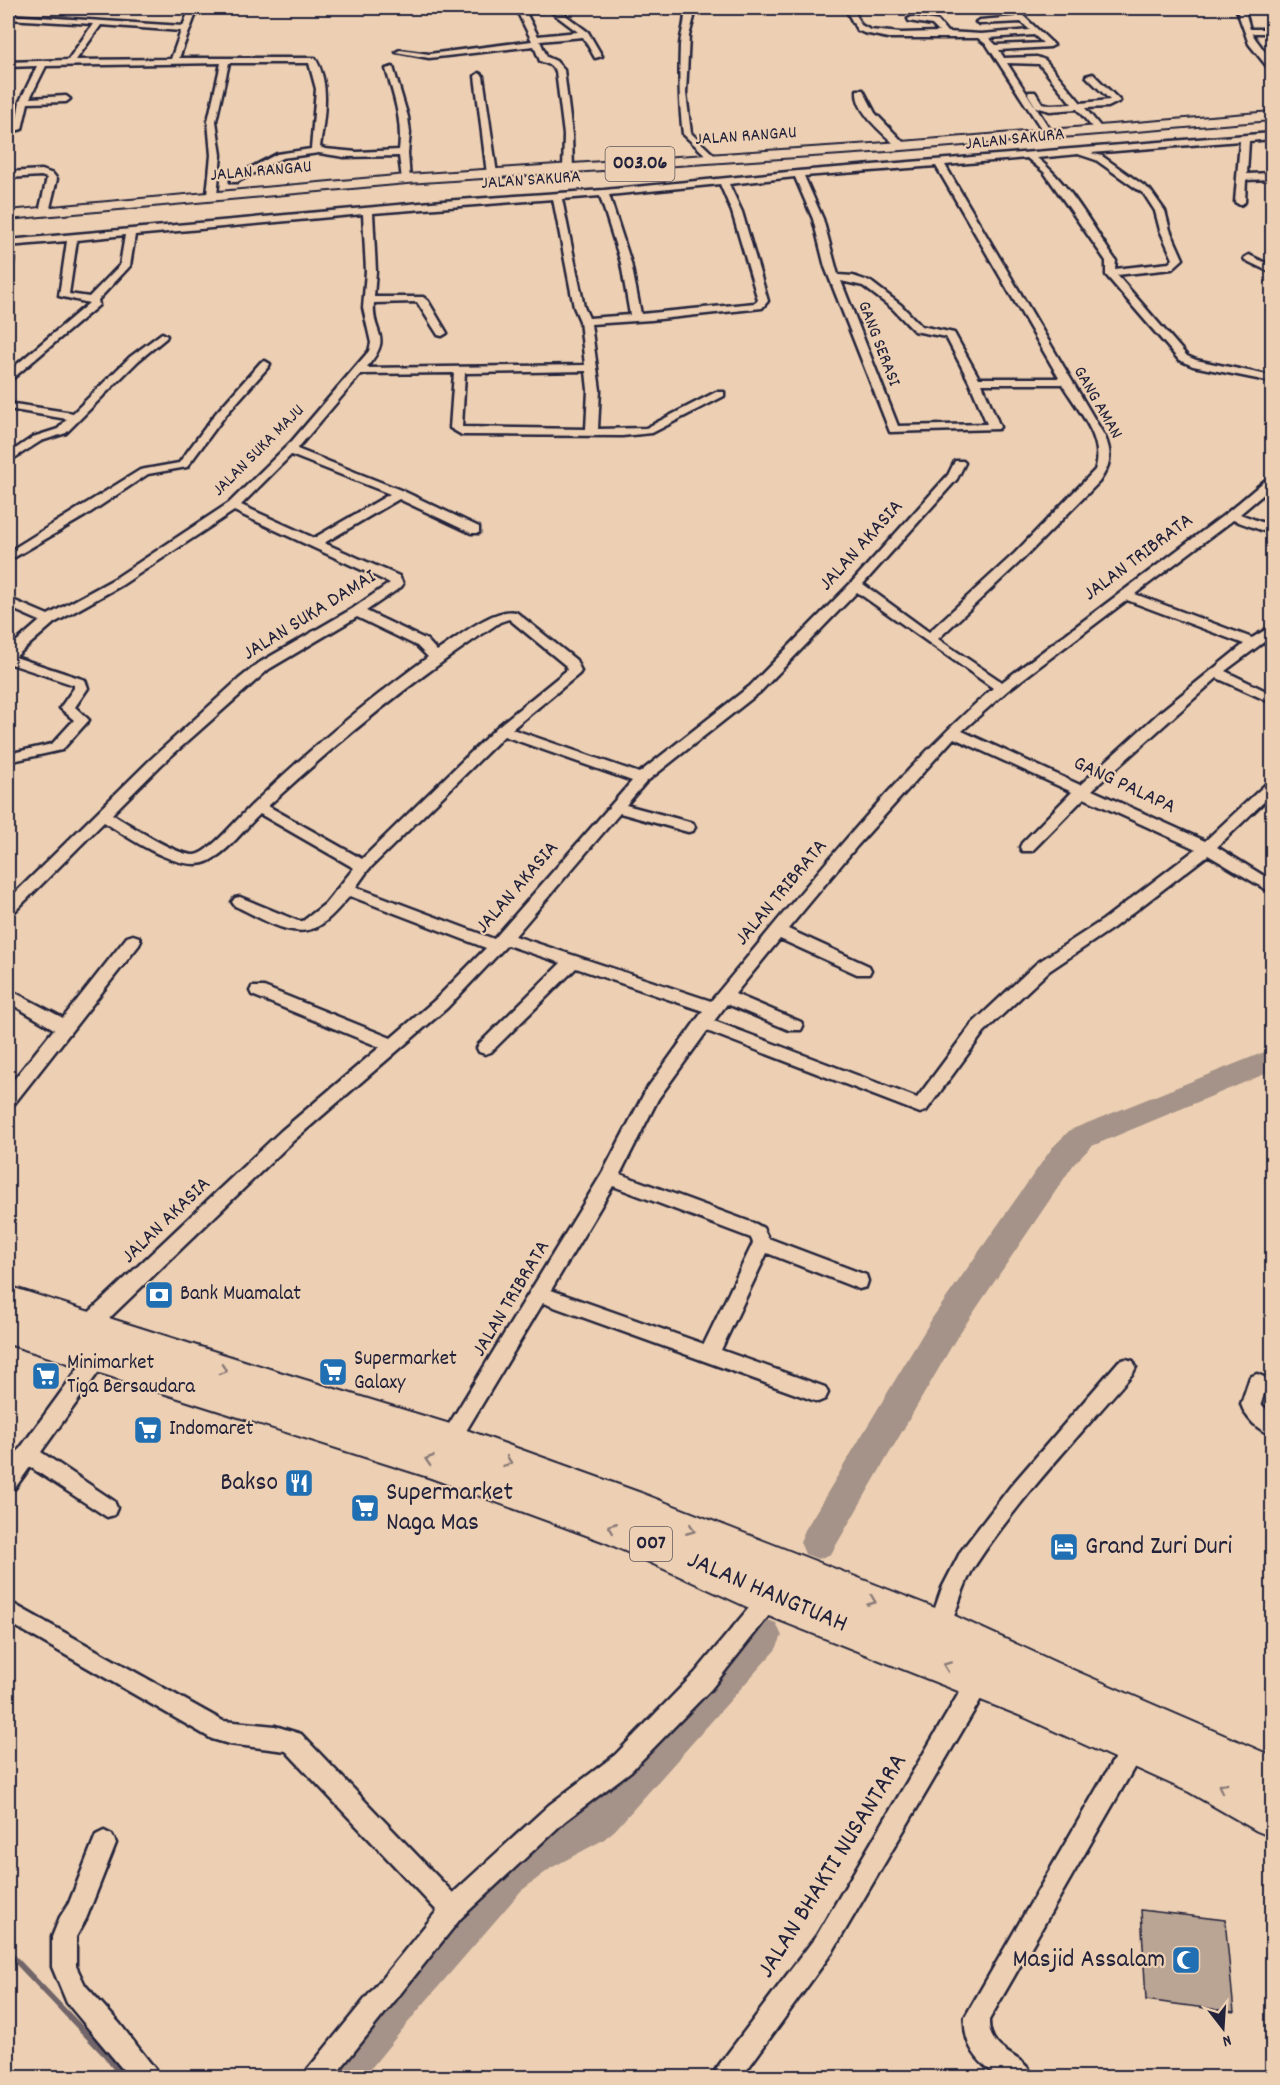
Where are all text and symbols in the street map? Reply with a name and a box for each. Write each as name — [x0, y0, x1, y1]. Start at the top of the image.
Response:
street label: JALAN RANGAU — [694, 121, 798, 153]
street label: JALAN SAKURA — [964, 122, 1066, 158]
road number: 003.06 — [606, 147, 674, 181]
street label: JALAN RANGAU — [209, 155, 313, 189]
street label: JALAN SAKURA — [480, 165, 582, 197]
street label: GANG SERASI — [850, 298, 906, 391]
street label: GANG AMAN — [1066, 362, 1128, 444]
street label: JALAN SUKA MAJU — [207, 399, 311, 503]
street label: JALAN AKASIA — [813, 494, 911, 598]
street label: JALAN TRIBRATA — [1078, 507, 1200, 609]
street label: JALAN SUKA DAMAI — [237, 563, 383, 669]
street label: GANG PALAPA — [1068, 749, 1180, 823]
street label: JALAN TRIBRATA — [728, 833, 836, 953]
street label: JALAN AKASIA — [469, 835, 567, 941]
street label: JALAN AKASIA — [115, 1171, 219, 1271]
street label: JALAN TRIBRATA — [465, 1235, 559, 1363]
bank icon: Bank Muamalat — [143, 1279, 175, 1311]
place label: Bank Muamalat — [180, 1280, 301, 1310]
place label: Supermarket Galaxy — [354, 1345, 457, 1399]
place label: Minimarket Tiga Bersaudara — [67, 1349, 196, 1403]
supermarket icon: Supermarket Galaxy — [317, 1356, 349, 1388]
supermarket icon: Minimarket Tiga Bersaudara — [30, 1360, 62, 1392]
one-way arrow — [217, 1362, 228, 1375]
supermarket icon: Indomaret — [132, 1414, 164, 1446]
place label: Indomaret — [169, 1415, 254, 1445]
one-way arrow — [503, 1454, 513, 1467]
one-way arrow — [424, 1455, 435, 1468]
place label: Bakso — [220, 1465, 278, 1502]
restaurant icon: Bakso — [283, 1467, 315, 1499]
place label: Supermarket Naga Mas — [386, 1475, 514, 1542]
supermarket icon: Supermarket Naga Mas — [349, 1492, 381, 1524]
one-way arrow — [608, 1522, 619, 1534]
one-way arrow — [685, 1522, 696, 1535]
road number: 007 — [630, 1527, 672, 1561]
place label: Grand Zuri Duri — [1085, 1529, 1232, 1566]
hotel icon: Grand Zuri Duri — [1048, 1531, 1080, 1563]
street label: JALAN HANGTUAH — [681, 1543, 853, 1643]
one-way arrow — [867, 1594, 877, 1607]
one-way arrow — [943, 1661, 953, 1674]
street label: JALAN BHAKTI NUSANTARA — [749, 1746, 917, 1986]
one-way arrow — [1218, 1783, 1228, 1794]
place label: Masjid Assalam — [1012, 1942, 1165, 1979]
mosque icon: Masjid Assalam — [1170, 1944, 1202, 1976]
north arrow — [1193, 1998, 1253, 2058]
text: N — [1219, 2028, 1234, 2052]

